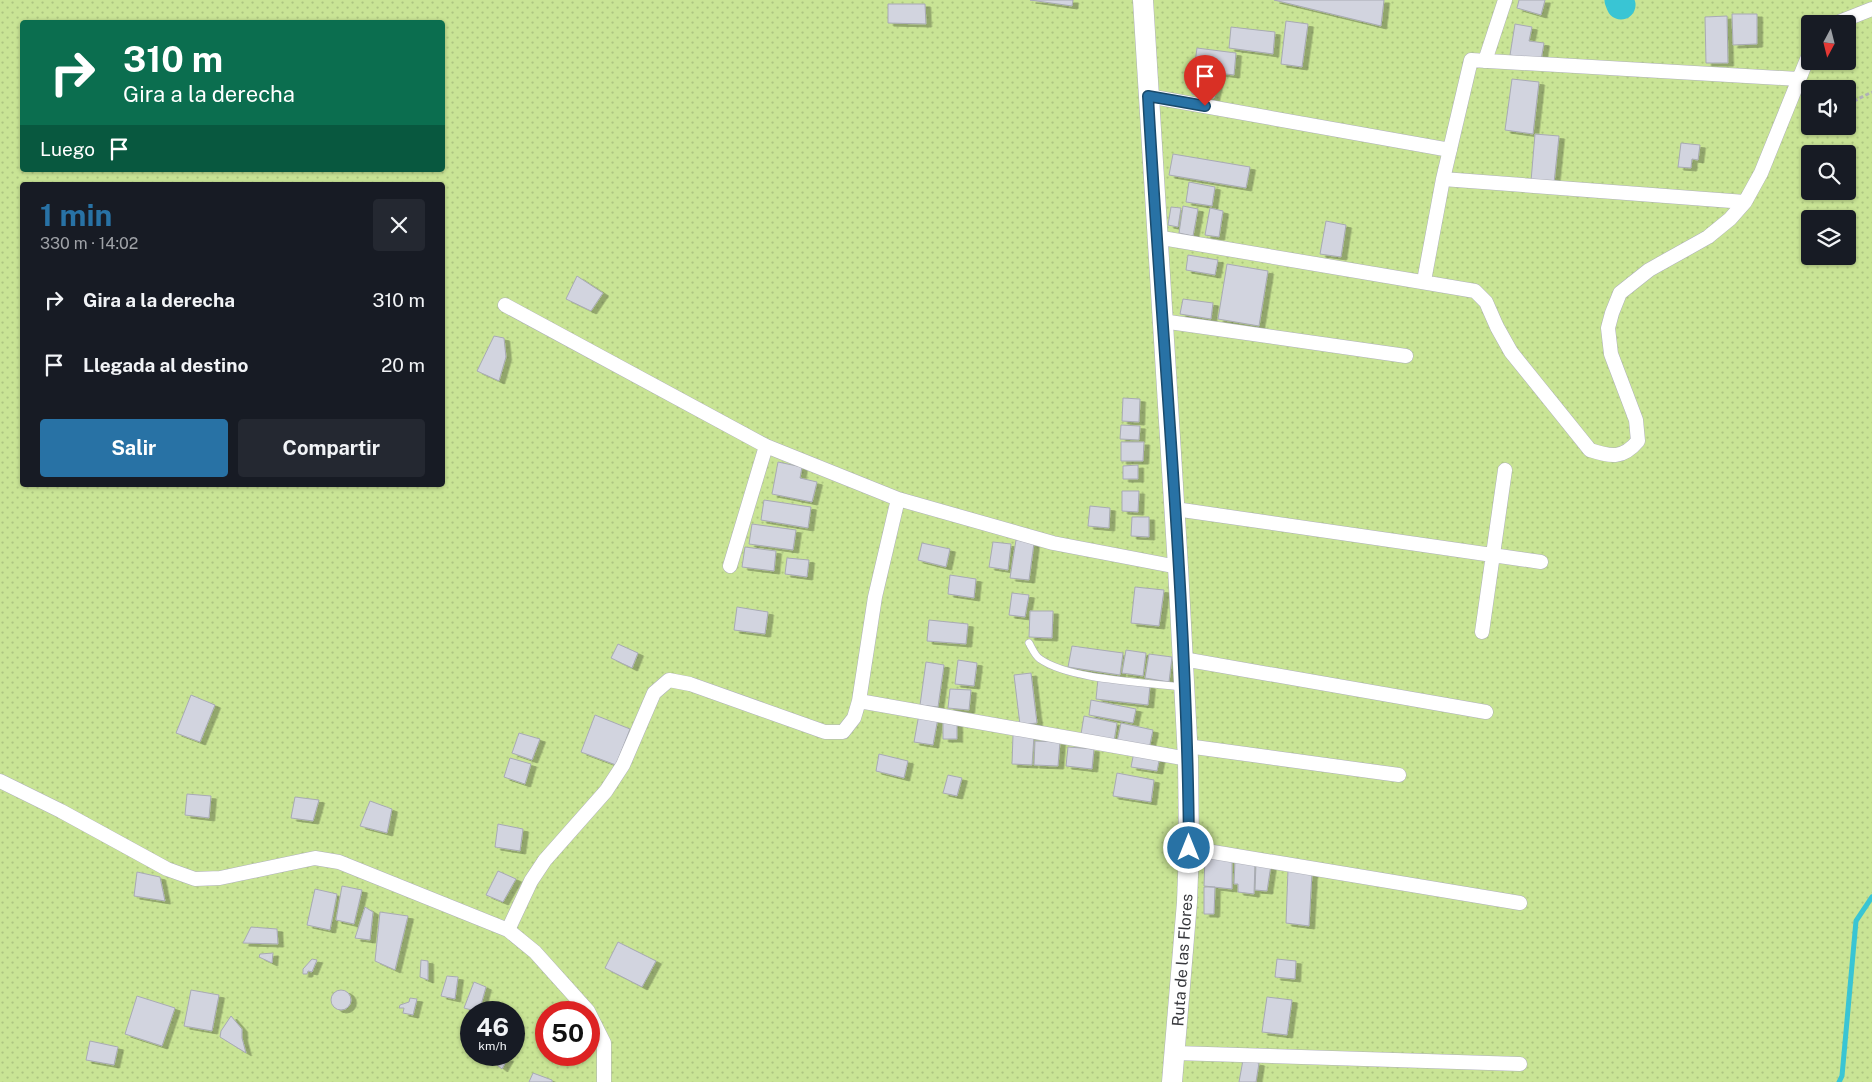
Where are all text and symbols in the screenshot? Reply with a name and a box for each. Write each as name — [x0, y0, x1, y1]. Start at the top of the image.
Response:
north arrow — [1801, 15, 1856, 70]
map controls — [1801, 15, 1856, 265]
text: 310 m — [123, 39, 223, 80]
icon: right — [40, 40, 105, 105]
pin — [1184, 55, 1226, 106]
icon: arrive — [1191, 62, 1219, 90]
button: sound — [1801, 80, 1856, 135]
text: Gira a la derecha — [123, 81, 295, 107]
icon: arrive — [105, 135, 133, 163]
text: Luego — [40, 138, 95, 160]
button: search — [1801, 145, 1856, 200]
text: 1 min — [40, 197, 112, 233]
button: close — [373, 199, 425, 251]
button: layers — [1801, 210, 1856, 265]
text: 330 m · 14:02 — [40, 234, 138, 253]
icon: right — [40, 286, 68, 314]
text: Gira a la derecha — [83, 289, 235, 311]
text: 310 m — [373, 289, 425, 311]
icon: arrive — [40, 351, 68, 379]
text: Llegada al destino — [83, 354, 248, 376]
text: 20 m — [381, 354, 425, 376]
button: Salir — [40, 419, 228, 477]
button: Compartir — [238, 419, 425, 477]
position arrow — [1162, 821, 1214, 873]
street label: Ruta de las Flores — [1168, 893, 1197, 1027]
speed limit sign: 50 — [535, 1001, 600, 1066]
text: 46 — [476, 1012, 509, 1042]
text: km/h — [478, 1039, 507, 1053]

